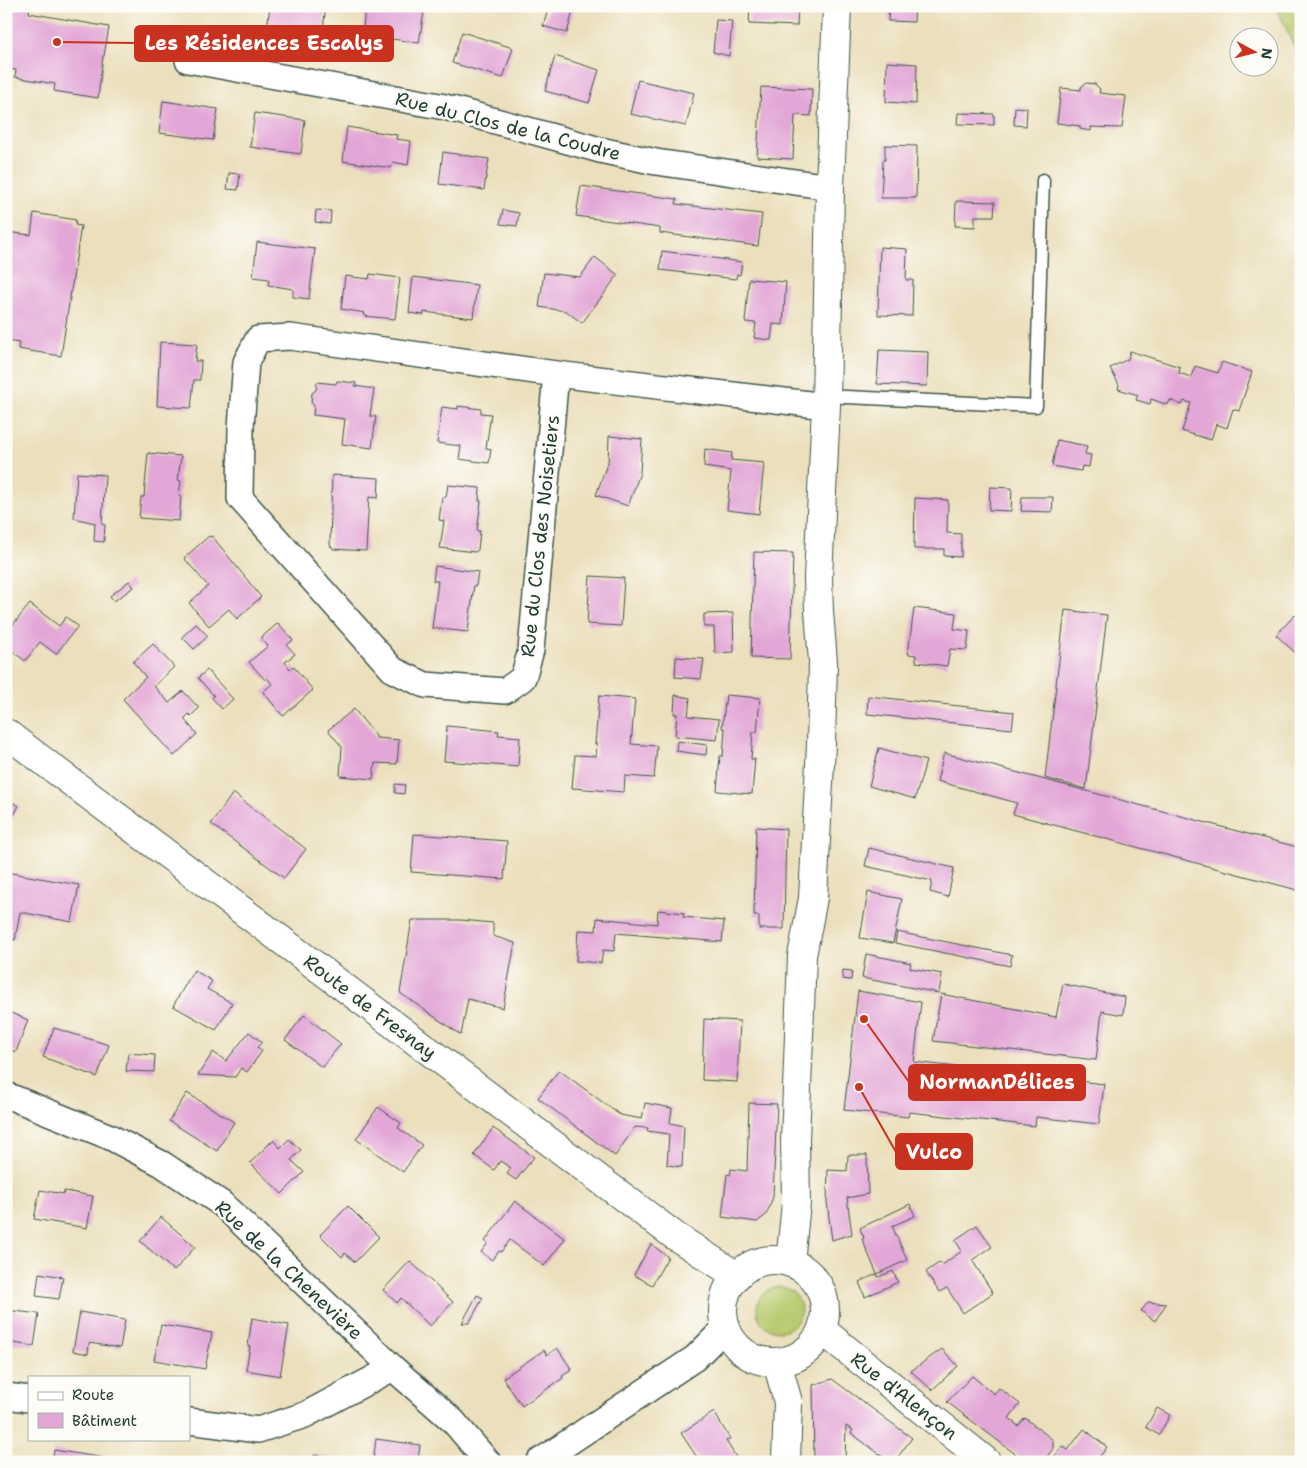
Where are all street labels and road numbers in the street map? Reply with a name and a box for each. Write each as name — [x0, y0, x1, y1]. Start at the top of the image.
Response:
street label: Rue du Clos de la Coudre — [393, 86, 623, 166]
street label: Rue du Clos des Noisetiers — [515, 414, 565, 658]
street label: Route de Fresnay — [298, 949, 442, 1065]
street label: Rue de la Chenevière — [210, 1195, 368, 1345]
street label: Rue d'Alençon — [845, 1346, 963, 1446]

